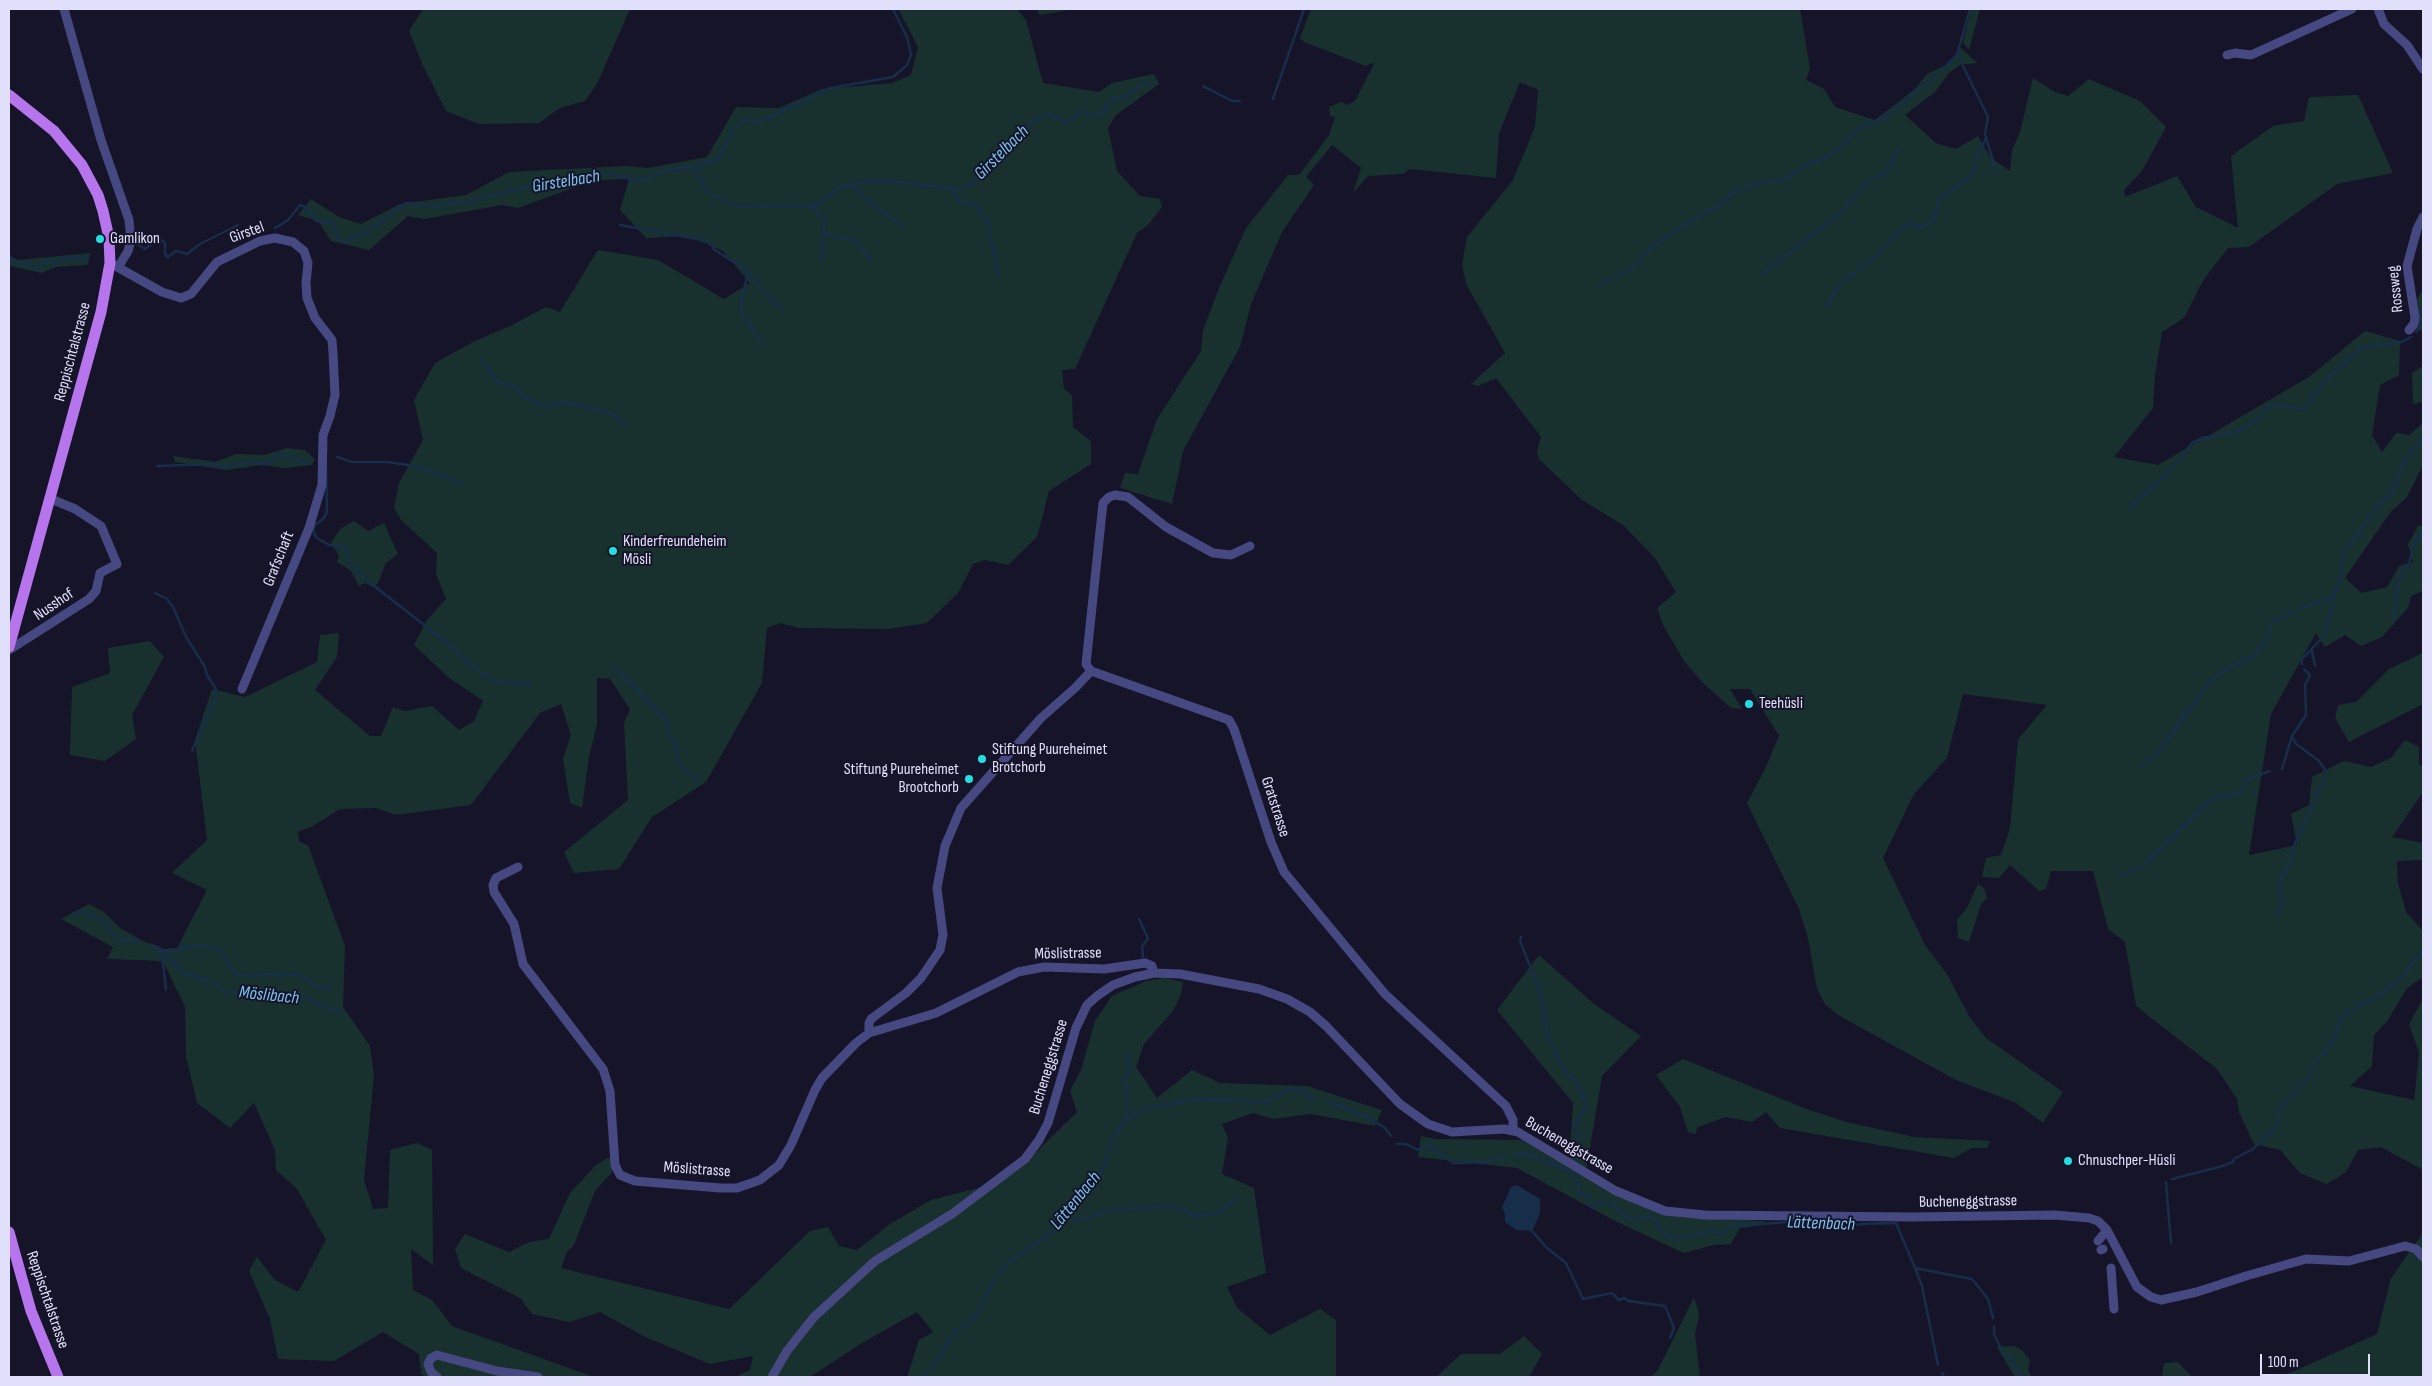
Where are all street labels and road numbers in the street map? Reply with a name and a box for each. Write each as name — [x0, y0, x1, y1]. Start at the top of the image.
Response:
street label: Girstel — [227, 218, 267, 248]
street label: Rossweg — [2384, 265, 2408, 313]
street label: Reppischtalstrasse — [51, 300, 95, 404]
street label: Grafschaft — [259, 529, 299, 589]
street label: Nusshof — [30, 585, 78, 625]
street label: Gratstrasse — [1256, 774, 1294, 840]
street label: Möslistrasse — [1034, 944, 1102, 964]
street label: Bucheneggstrasse — [1025, 1017, 1073, 1117]
street label: Bucheneggstrasse — [1522, 1113, 1616, 1179]
street label: Möslistrasse — [663, 1158, 731, 1182]
street label: Bucheneggstrasse — [1919, 1192, 2017, 1212]
street label: Reppischtalstrasse — [21, 1249, 73, 1351]

